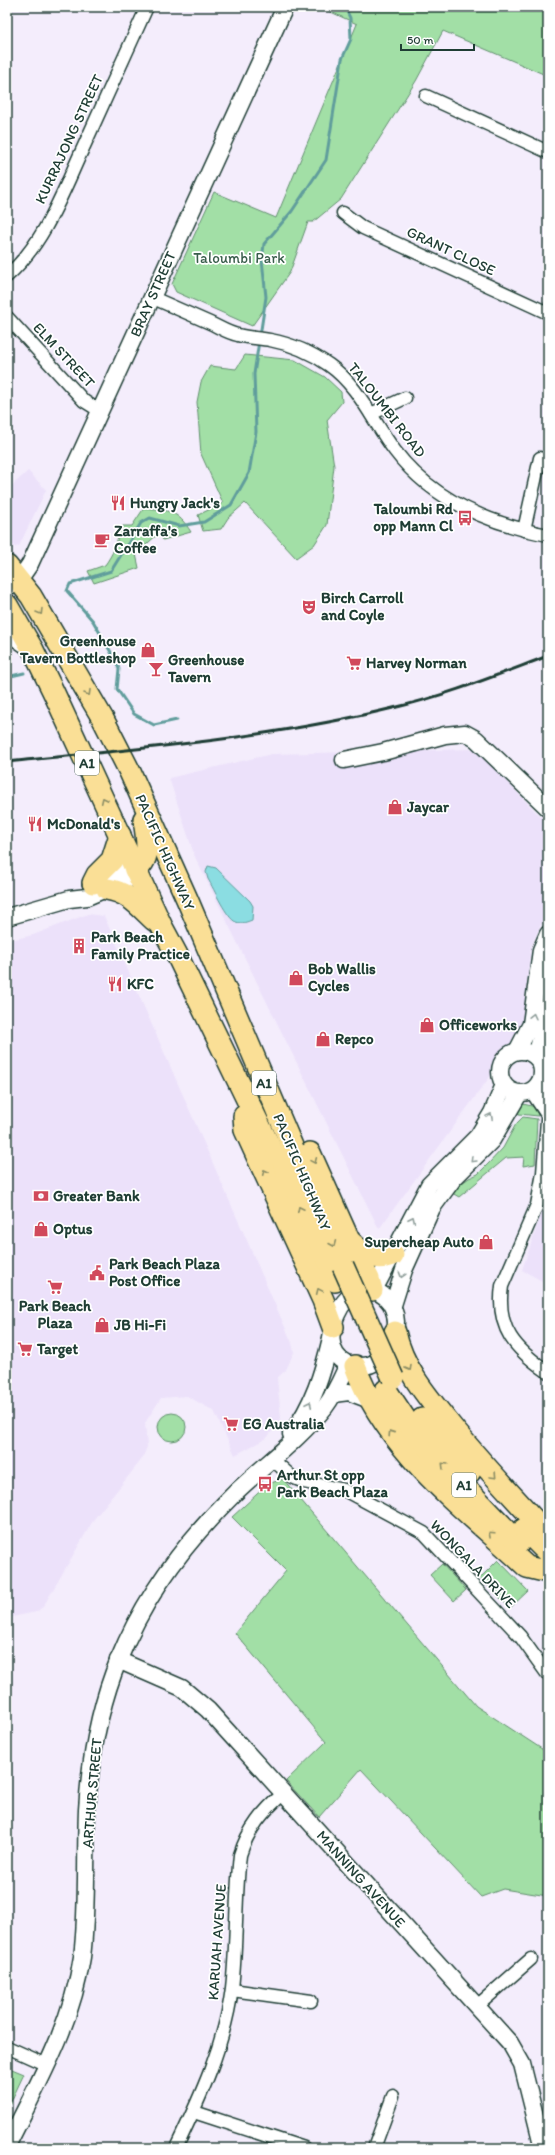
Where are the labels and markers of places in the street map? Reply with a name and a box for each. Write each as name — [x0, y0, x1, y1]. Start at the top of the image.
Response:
restaurant icon: Hungry Jack's — [109, 494, 127, 512]
place label: Hungry Jack's — [130, 494, 220, 513]
place label: Taloumbi Rd opp Mann Cl — [373, 500, 454, 536]
bus stop icon: Taloumbi Rd opp Mann Cl — [456, 509, 474, 527]
place label: Zarraffa's Coffee — [114, 522, 178, 557]
cafe icon: Zarraffa's Coffee — [93, 531, 111, 549]
place label: Birch Carroll and Coyle — [321, 589, 404, 625]
theatre icon: Birch Carroll and Coyle — [300, 598, 318, 616]
place label: Greenhouse Tavern Bottleshop — [19, 632, 136, 668]
shop icon: Greenhouse Tavern Bottleshop — [139, 641, 157, 659]
place label: Greenhouse Tavern — [167, 651, 244, 686]
supermarket icon: Harvey Norman — [345, 654, 363, 672]
place label: Harvey Norman — [366, 654, 467, 673]
bar icon: Greenhouse Tavern — [147, 660, 165, 678]
shop icon: Jaycar — [386, 798, 404, 816]
place label: Jaycar — [406, 798, 450, 817]
restaurant icon: McDonald's — [26, 815, 44, 833]
place label: McDonald's — [47, 815, 121, 833]
place label: Park Beach Family Practice — [91, 928, 190, 964]
building icon: Park Beach Family Practice — [70, 937, 88, 955]
place label: Bob Wallis Cycles — [308, 960, 376, 996]
shop icon: Bob Wallis Cycles — [287, 969, 305, 987]
restaurant icon: KFC — [106, 975, 124, 993]
place label: KFC — [127, 975, 154, 993]
shop icon: Officeworks — [418, 1016, 436, 1034]
place label: Officeworks — [439, 1016, 517, 1034]
shop icon: Repco — [314, 1030, 332, 1048]
place label: Repco — [335, 1030, 374, 1049]
bank icon: Greater Bank — [32, 1187, 50, 1205]
place label: Greater Bank — [53, 1187, 140, 1205]
shop icon: Optus — [32, 1220, 50, 1238]
place label: Optus — [53, 1220, 93, 1239]
place label: Supercheap Auto — [365, 1233, 474, 1252]
shop icon: Supercheap Auto — [477, 1233, 495, 1251]
place label: Park Beach Plaza Post Office — [109, 1255, 221, 1290]
public building icon: Park Beach Plaza Post Office — [88, 1264, 106, 1282]
supermarket icon: Park Beach Plaza — [46, 1278, 64, 1296]
place label: Park Beach Plaza — [19, 1297, 92, 1332]
shop icon: JB Hi-Fi — [93, 1316, 111, 1334]
place label: JB Hi-Fi — [113, 1316, 166, 1334]
supermarket icon: Target — [16, 1340, 34, 1358]
place label: Target — [36, 1340, 78, 1359]
supermarket icon: EG Australia — [222, 1415, 240, 1433]
place label: EG Australia — [243, 1415, 325, 1433]
place label: Arthur St opp Park Beach Plaza — [276, 1466, 389, 1501]
bus stop icon: Arthur St opp Park Beach Plaza — [256, 1475, 274, 1493]

